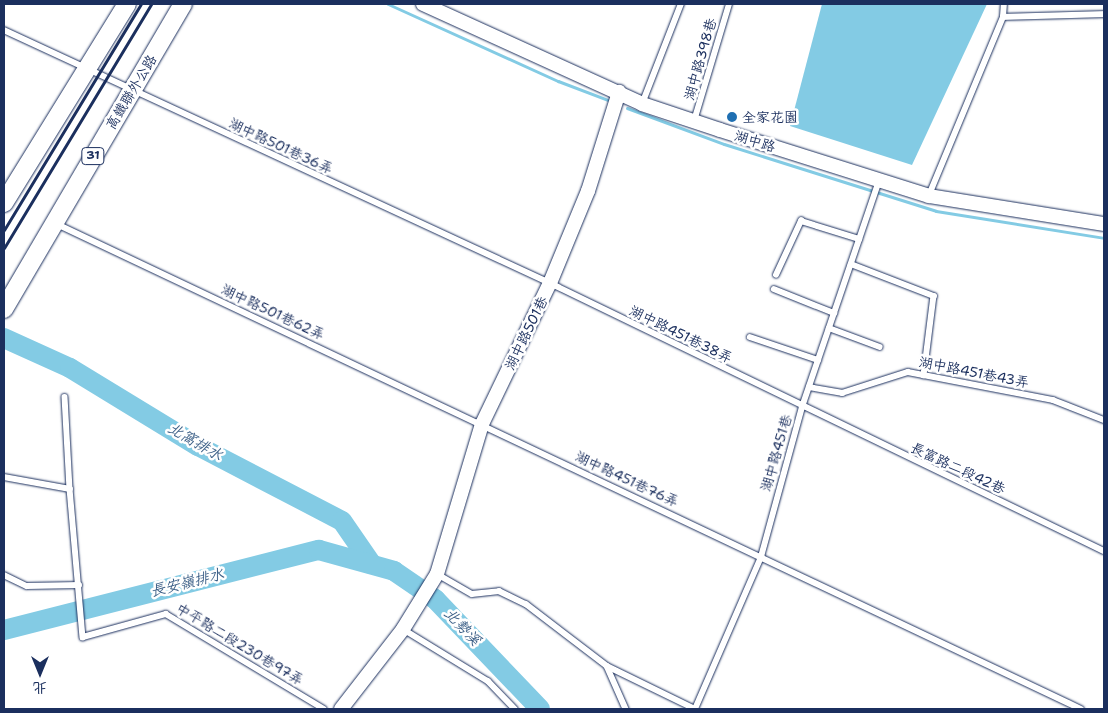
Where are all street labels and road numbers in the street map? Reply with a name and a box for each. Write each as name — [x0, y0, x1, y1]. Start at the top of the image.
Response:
street label: 湖中路398巷 — [680, 16, 720, 102]
street label: 高鐵聯外公路 — [102, 52, 160, 132]
street label: 湖中路501巷36弄 — [226, 115, 336, 177]
street label: 湖中路 — [732, 127, 778, 155]
road number: 31 — [80, 146, 106, 166]
street label: 湖中路501巷62弄 — [219, 281, 327, 343]
street label: 湖中路501巷 — [501, 294, 551, 372]
street label: 湖中路451巷38弄 — [627, 302, 735, 366]
street label: 湖中路451巷43弄 — [917, 353, 1031, 391]
street label: 湖中路451巷 — [757, 413, 795, 493]
street label: 長富路二段42巷 — [908, 439, 1008, 497]
street label: 湖中路451巷76弄 — [573, 448, 681, 510]
street label: 中平路二段230巷97弄 — [173, 599, 307, 689]

